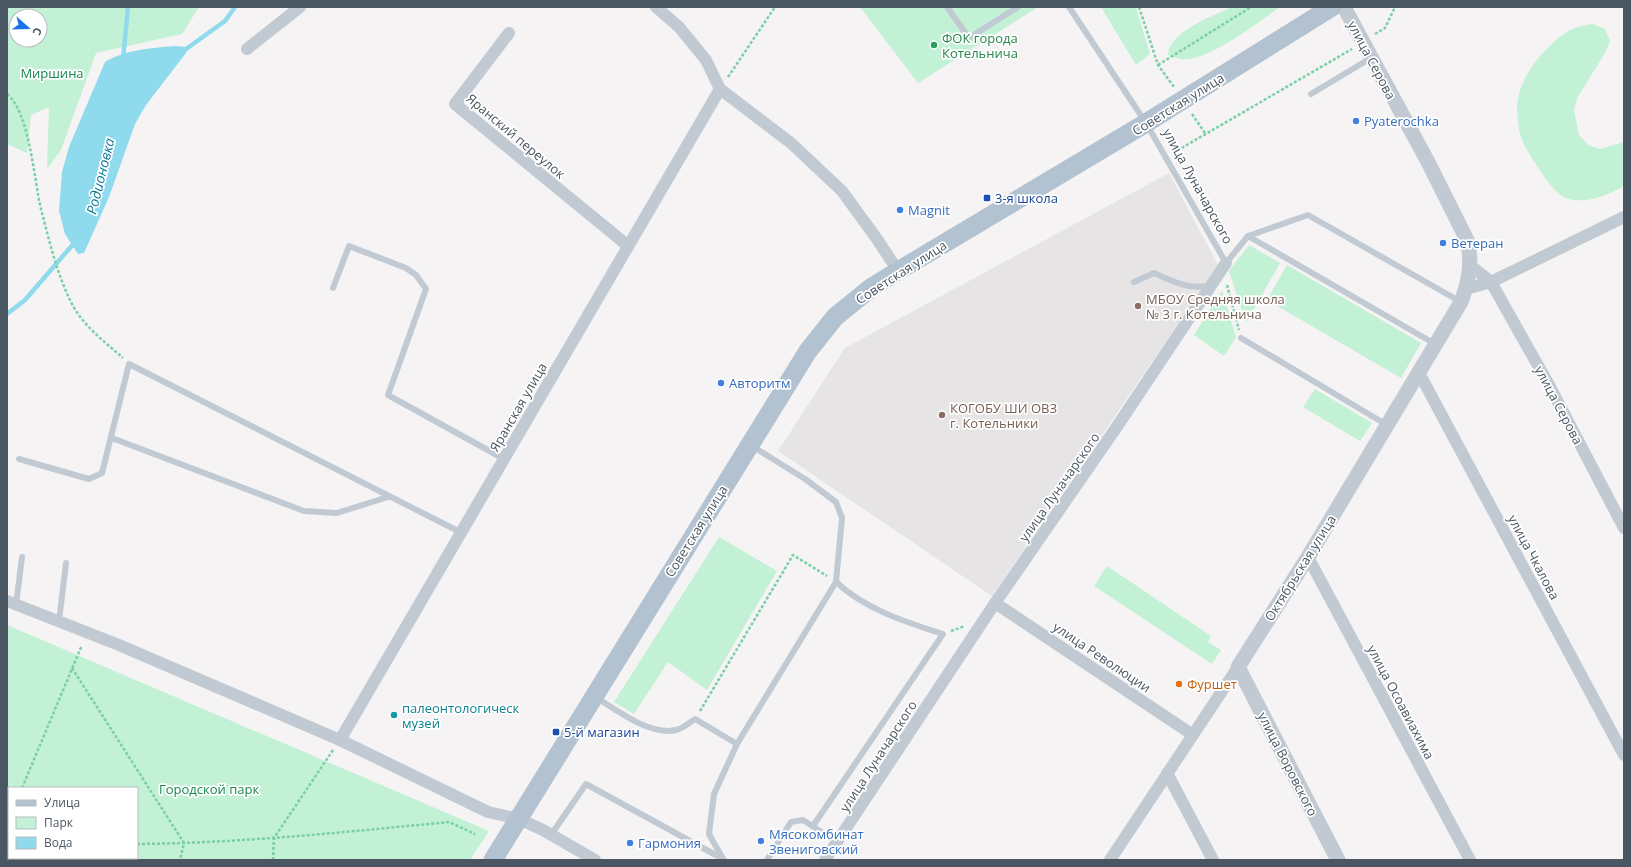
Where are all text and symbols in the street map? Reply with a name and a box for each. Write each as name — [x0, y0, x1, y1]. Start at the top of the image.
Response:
north arrow — [8, 8, 48, 48]
street label: улица Серова — [1344, 17, 1400, 103]
text: С — [30, 26, 46, 37]
place label: ФОК города Котельнича — [942, 29, 1018, 62]
marker: ФОК города Котельнича — [929, 40, 939, 50]
park label: Миршина — [20, 64, 84, 82]
street label: Советская улица — [1129, 68, 1227, 140]
street label: Яранский переулок — [463, 89, 569, 183]
place label: Pyaterochka — [1364, 112, 1439, 130]
marker: Pyaterochka — [1351, 116, 1361, 126]
street label: улица Луначарского — [1159, 125, 1237, 247]
water label: Родионовка — [81, 136, 119, 216]
place label: 3-я школа — [995, 189, 1058, 207]
marker: 3-я школа — [982, 193, 992, 203]
place label: Magnit — [908, 201, 950, 219]
marker: Magnit — [895, 205, 905, 215]
place label: Ветеран — [1451, 234, 1504, 252]
street label: Советская улица — [852, 236, 950, 308]
marker: Ветеран — [1438, 238, 1448, 248]
place label: МБОУ Средняя школа № 3 г. Котельнича — [1146, 290, 1285, 323]
marker: МБОУ Средняя школа № 3 г. Котельнича — [1133, 301, 1143, 311]
street label: Яранская улица — [485, 359, 551, 455]
street label: улица Серова — [1531, 362, 1587, 448]
place label: Авторитм — [729, 374, 791, 392]
marker: Авторитм — [716, 378, 726, 388]
place label: КОГОБУ ШИ ОВЗ г. Котельники — [950, 399, 1057, 432]
marker: КОГОБУ ШИ ОВЗ г. Котельники — [937, 410, 947, 420]
street label: улица Луначарского — [1015, 429, 1104, 545]
street label: Советская улица — [660, 482, 732, 580]
street label: улица Чкалова — [1504, 511, 1564, 603]
street label: Октябрьская улица — [1260, 512, 1340, 624]
street label: улица Революции — [1050, 618, 1154, 696]
street label: улица Осоавиахима — [1363, 642, 1439, 762]
place label: Фуршет — [1187, 675, 1237, 693]
marker: Фуршет — [1174, 679, 1184, 689]
street label: улица Луначарского — [835, 697, 921, 815]
place label: палеонтологическ музей — [402, 699, 520, 732]
street label: улица Воровского — [1254, 709, 1322, 819]
marker: палеонтологическ музей — [389, 710, 399, 720]
place label: 5-й магазин — [564, 723, 640, 741]
marker: 5-й магазин — [551, 727, 561, 737]
park label: Городской парк — [159, 780, 259, 798]
legend — [8, 787, 138, 859]
text: Улица — [44, 794, 80, 811]
text: Парк — [44, 814, 74, 831]
place label: Мясокомбинат Звениговский — [769, 825, 864, 858]
text: Вода — [44, 834, 73, 851]
place label: Гармония — [638, 834, 701, 852]
marker: Мясокомбинат Звениговский — [756, 836, 766, 846]
marker: Гармония — [625, 838, 635, 848]

